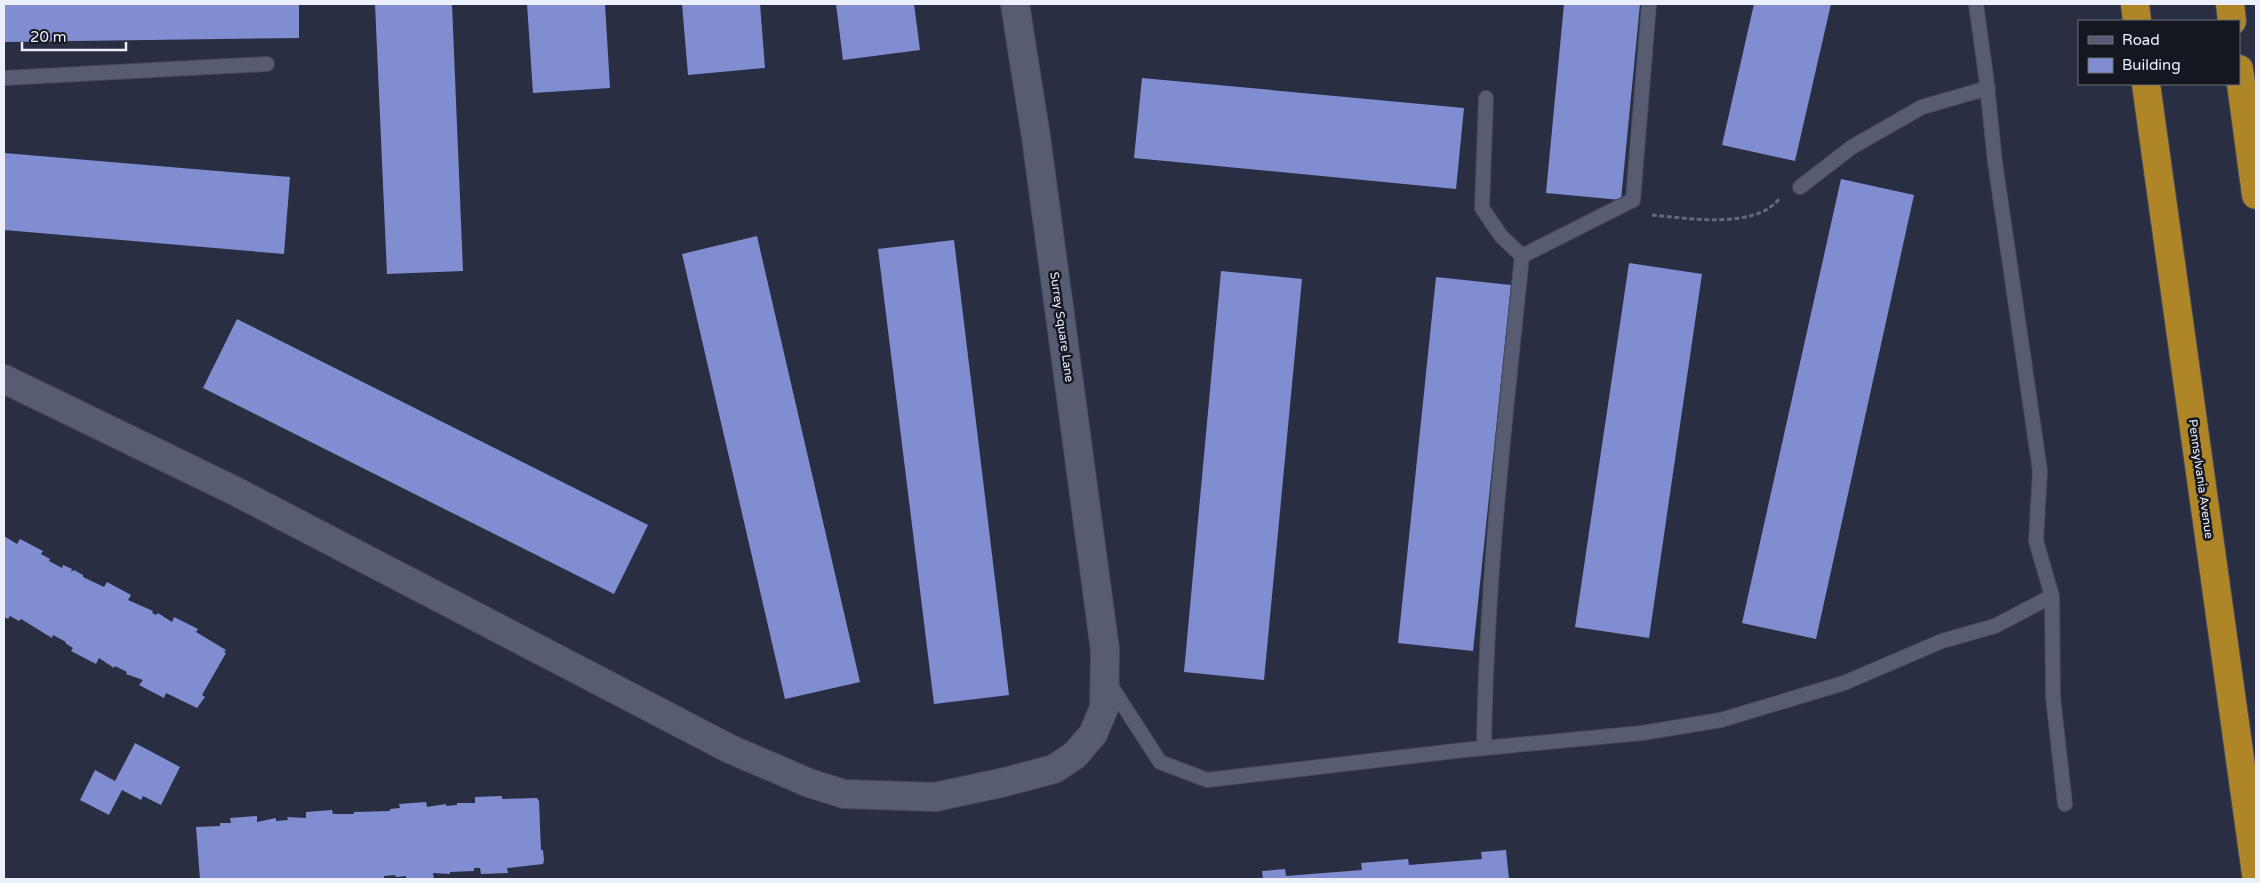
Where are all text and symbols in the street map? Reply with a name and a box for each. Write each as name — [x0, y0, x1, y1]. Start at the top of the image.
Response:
scale bar — [22, 20, 126, 52]
legend — [2078, 20, 2240, 85]
text: 20 m — [30, 28, 67, 46]
text: Road — [2122, 31, 2160, 49]
text: Building — [2122, 56, 2181, 74]
street label: Surrey Square Lane — [1047, 271, 1077, 383]
street label: Pennsylvania Avenue — [2186, 418, 2216, 540]

